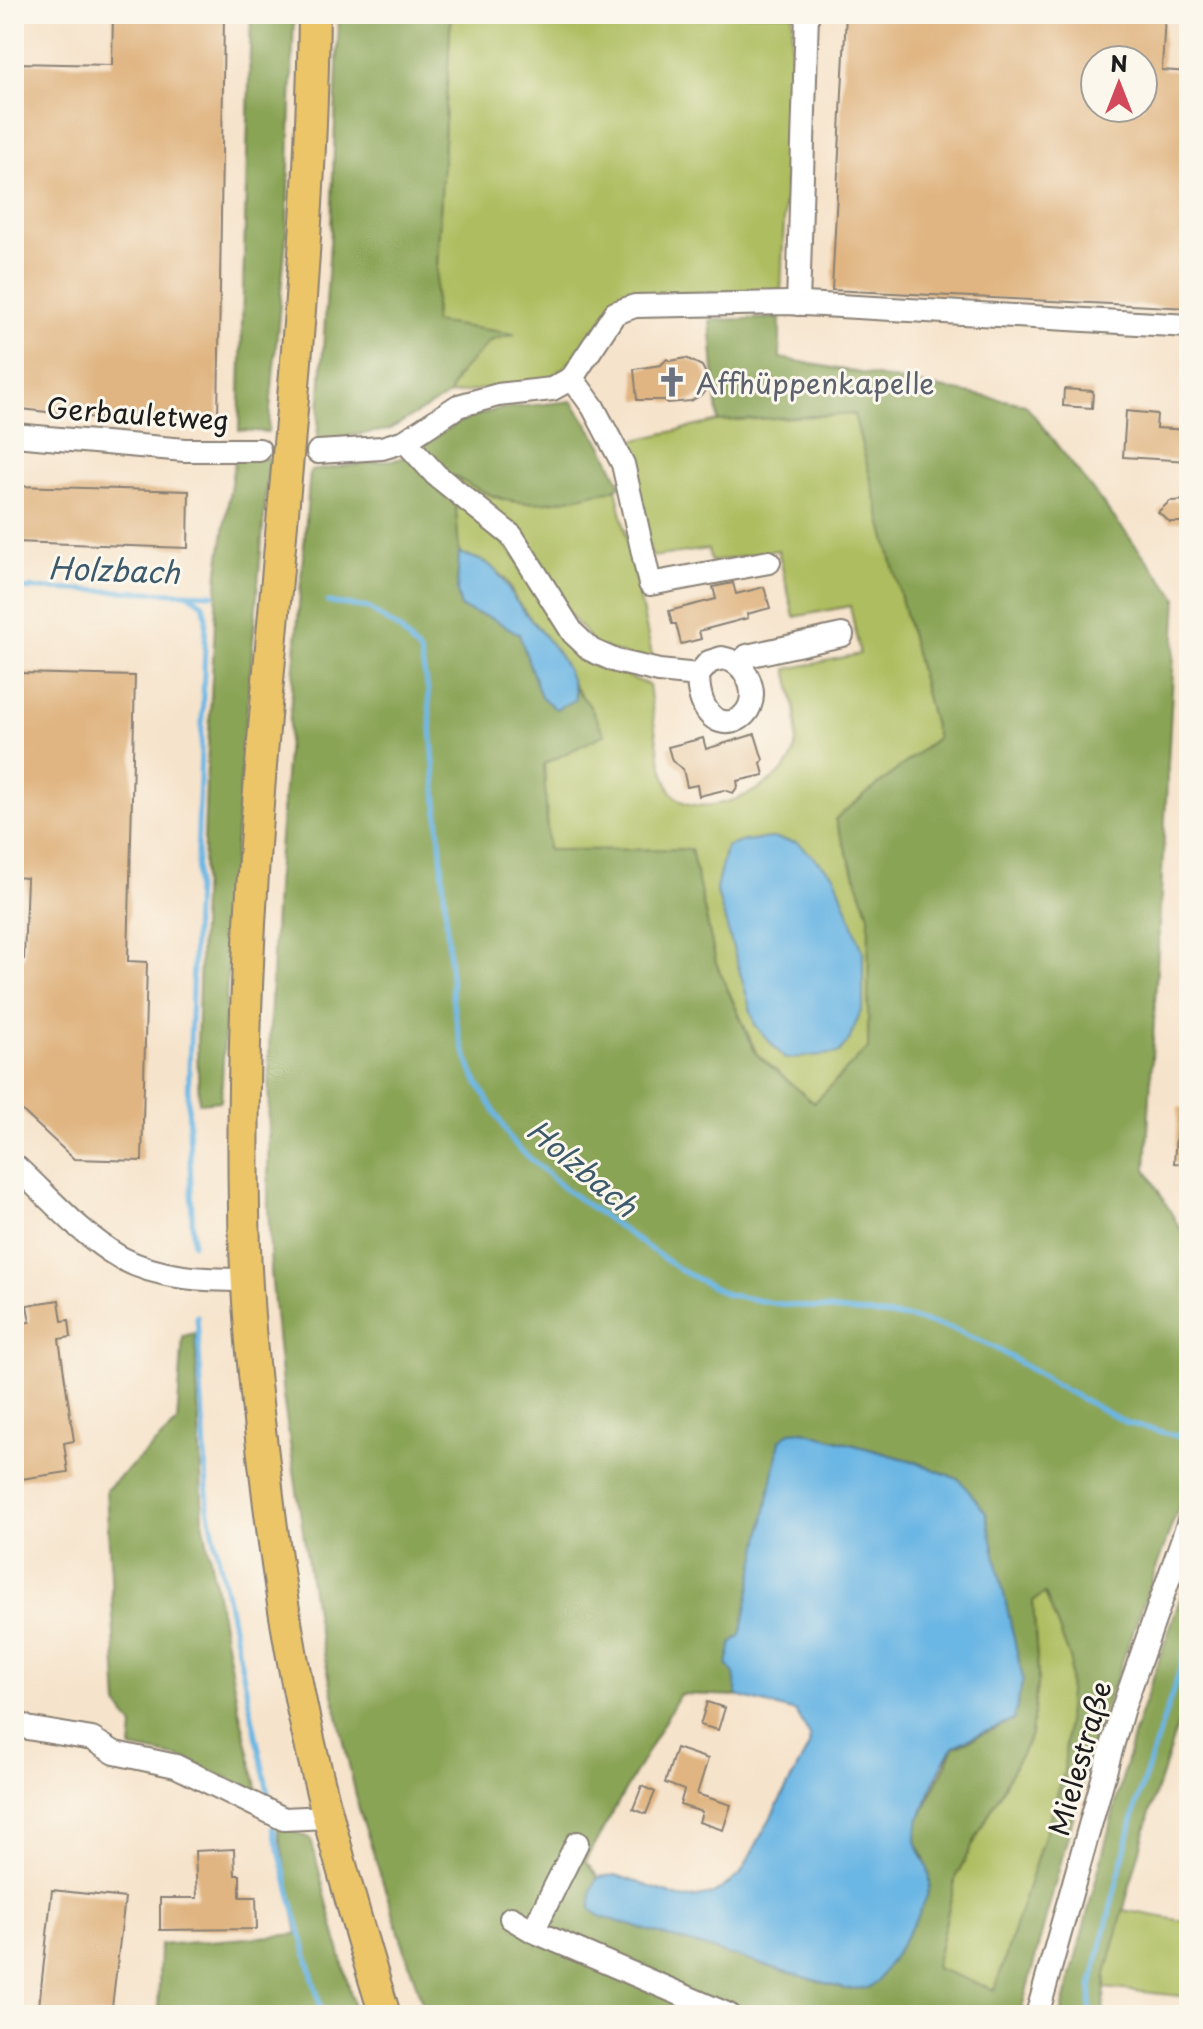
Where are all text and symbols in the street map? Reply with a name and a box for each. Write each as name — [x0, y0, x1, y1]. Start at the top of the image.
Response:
north arrow — [1079, 44, 1159, 124]
text: N — [1110, 46, 1128, 79]
place label: Affhüppenkapelle — [696, 361, 934, 404]
church icon: Affhüppenkapelle — [655, 365, 689, 399]
street label: Gerbauletweg — [45, 385, 231, 441]
water label: Holzbach — [47, 544, 181, 594]
water label: Holzbach — [518, 1107, 648, 1227]
street label: Mielestraße — [1036, 1675, 1122, 1841]

